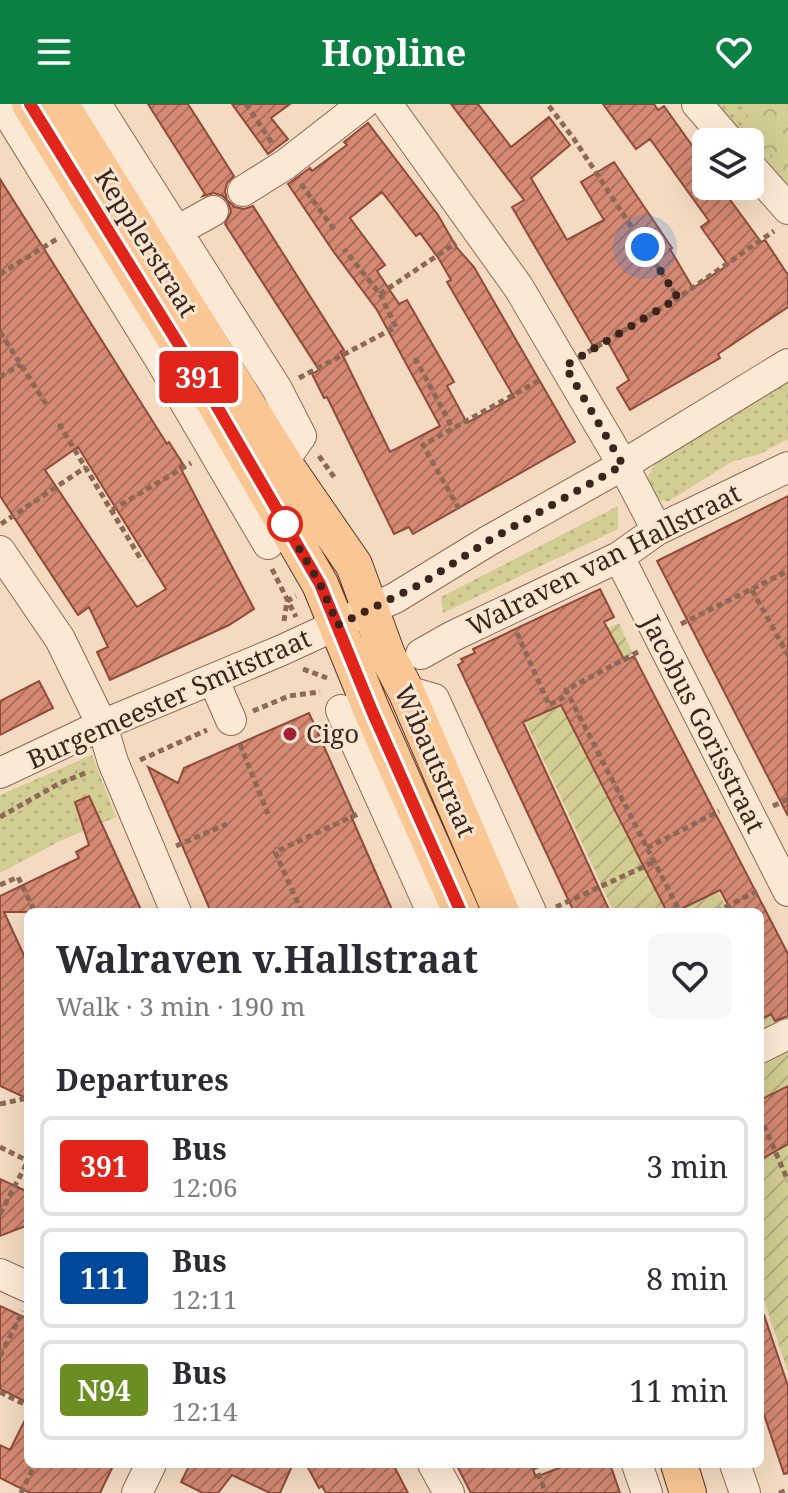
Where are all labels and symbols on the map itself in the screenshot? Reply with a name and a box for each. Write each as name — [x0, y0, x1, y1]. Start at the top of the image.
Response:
street label: Kepplerstraat — [87, 161, 207, 324]
your location — [625, 227, 665, 267]
line badge: 391 — [153, 351, 245, 403]
street label: Walraven van Hallstraat — [461, 474, 747, 644]
unlabelled marker — [268, 507, 302, 541]
street label: Jacobus Gorisstraat — [633, 608, 774, 838]
street label: Burgemeester Smitstraat — [21, 619, 316, 777]
street label: Wibautstraat — [386, 679, 485, 842]
place label: Cigo — [306, 715, 359, 751]
marker: Cigo — [281, 725, 299, 743]

